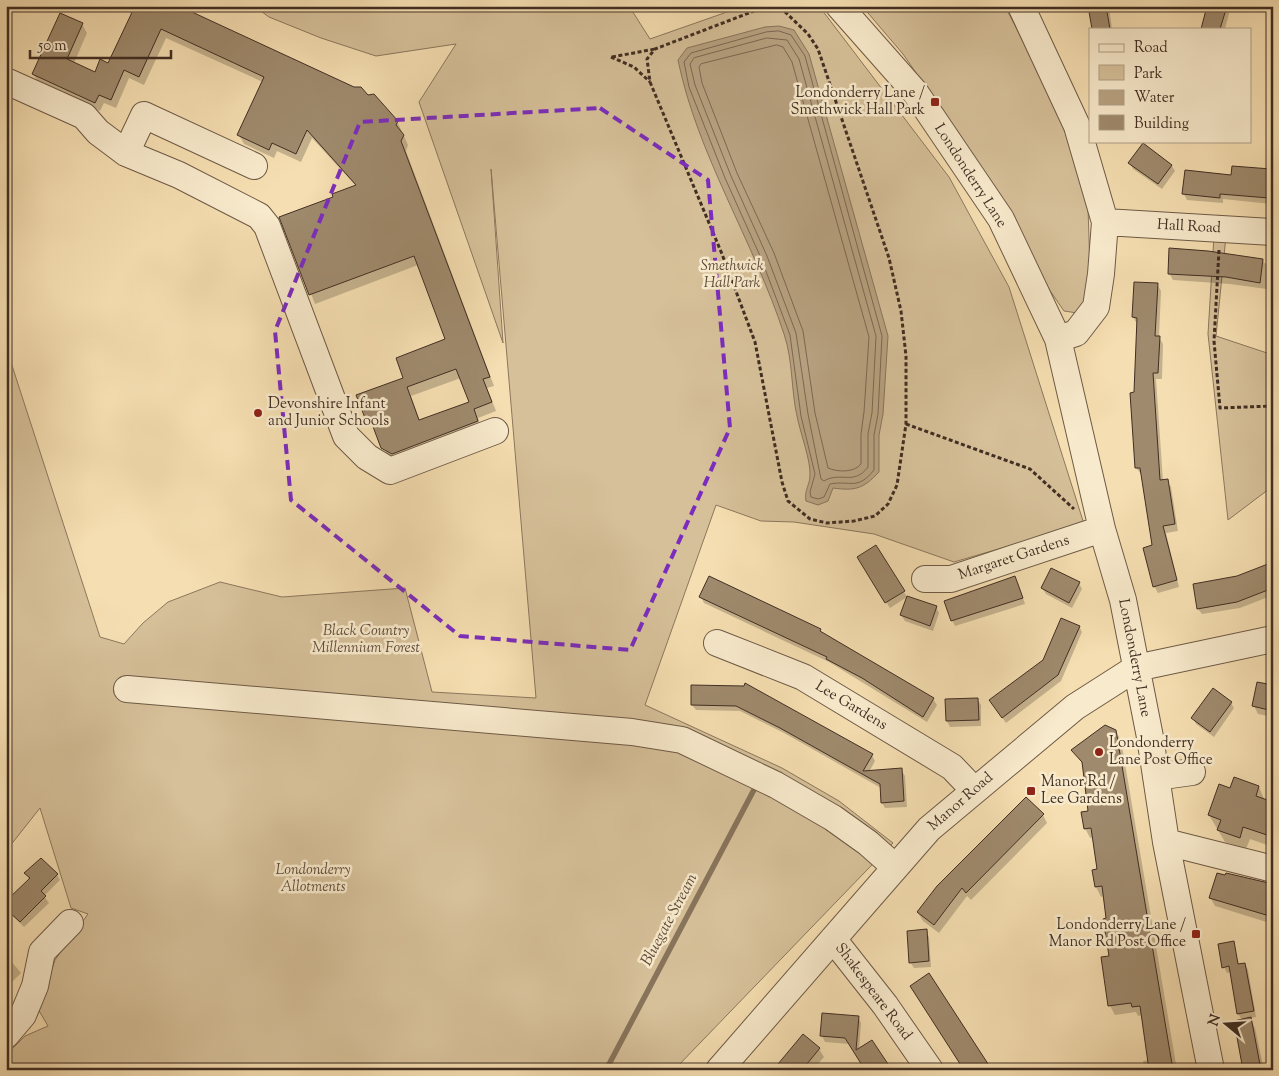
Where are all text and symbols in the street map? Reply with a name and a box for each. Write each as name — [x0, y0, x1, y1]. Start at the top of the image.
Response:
scale bar — [30, 28, 171, 60]
legend — [1089, 28, 1252, 142]
text: 50 m — [37, 36, 67, 57]
text: Road — [1134, 38, 1168, 59]
text: Park — [1134, 64, 1163, 85]
place label: Londonderry Lane / Smethwick Hall Park — [791, 83, 925, 121]
text: Water — [1134, 88, 1175, 109]
marker: Londonderry Lane / Smethwick Hall Park — [929, 96, 941, 108]
text: Building — [1134, 114, 1189, 135]
street label: Londonderry Lane — [928, 120, 1012, 232]
street label: Hall Road — [1156, 215, 1222, 239]
park label: Smethwick Hall Park — [701, 256, 764, 294]
place label: Devonshire Infant and Junior Schools — [268, 394, 389, 432]
marker: Devonshire Infant and Junior Schools — [252, 407, 264, 419]
street label: Margaret Gardens — [956, 530, 1072, 586]
street label: Londonderry Lane — [1112, 597, 1156, 719]
park label: Black Country Millennium Forest — [312, 621, 420, 659]
street label: Lee Gardens — [811, 676, 891, 736]
place label: Londonderry Lane Post Office — [1109, 733, 1213, 771]
marker: Londonderry Lane Post Office — [1093, 746, 1105, 758]
street label: Manor Road — [924, 767, 999, 836]
place label: Manor Rd / Lee Gardens — [1041, 772, 1122, 810]
marker: Manor Rd / Lee Gardens — [1025, 785, 1037, 797]
park label: Londonderry Allotments — [276, 860, 350, 898]
water label: Bluegate Stream — [636, 870, 704, 970]
place label: Londonderry Lane / Manor Rd Post Office — [1049, 915, 1186, 953]
marker: Londonderry Lane / Manor Rd Post Office — [1190, 928, 1202, 940]
street label: Shakespeare Road — [829, 939, 917, 1045]
north arrow — [1202, 998, 1252, 1048]
text: N — [1204, 1012, 1227, 1029]

